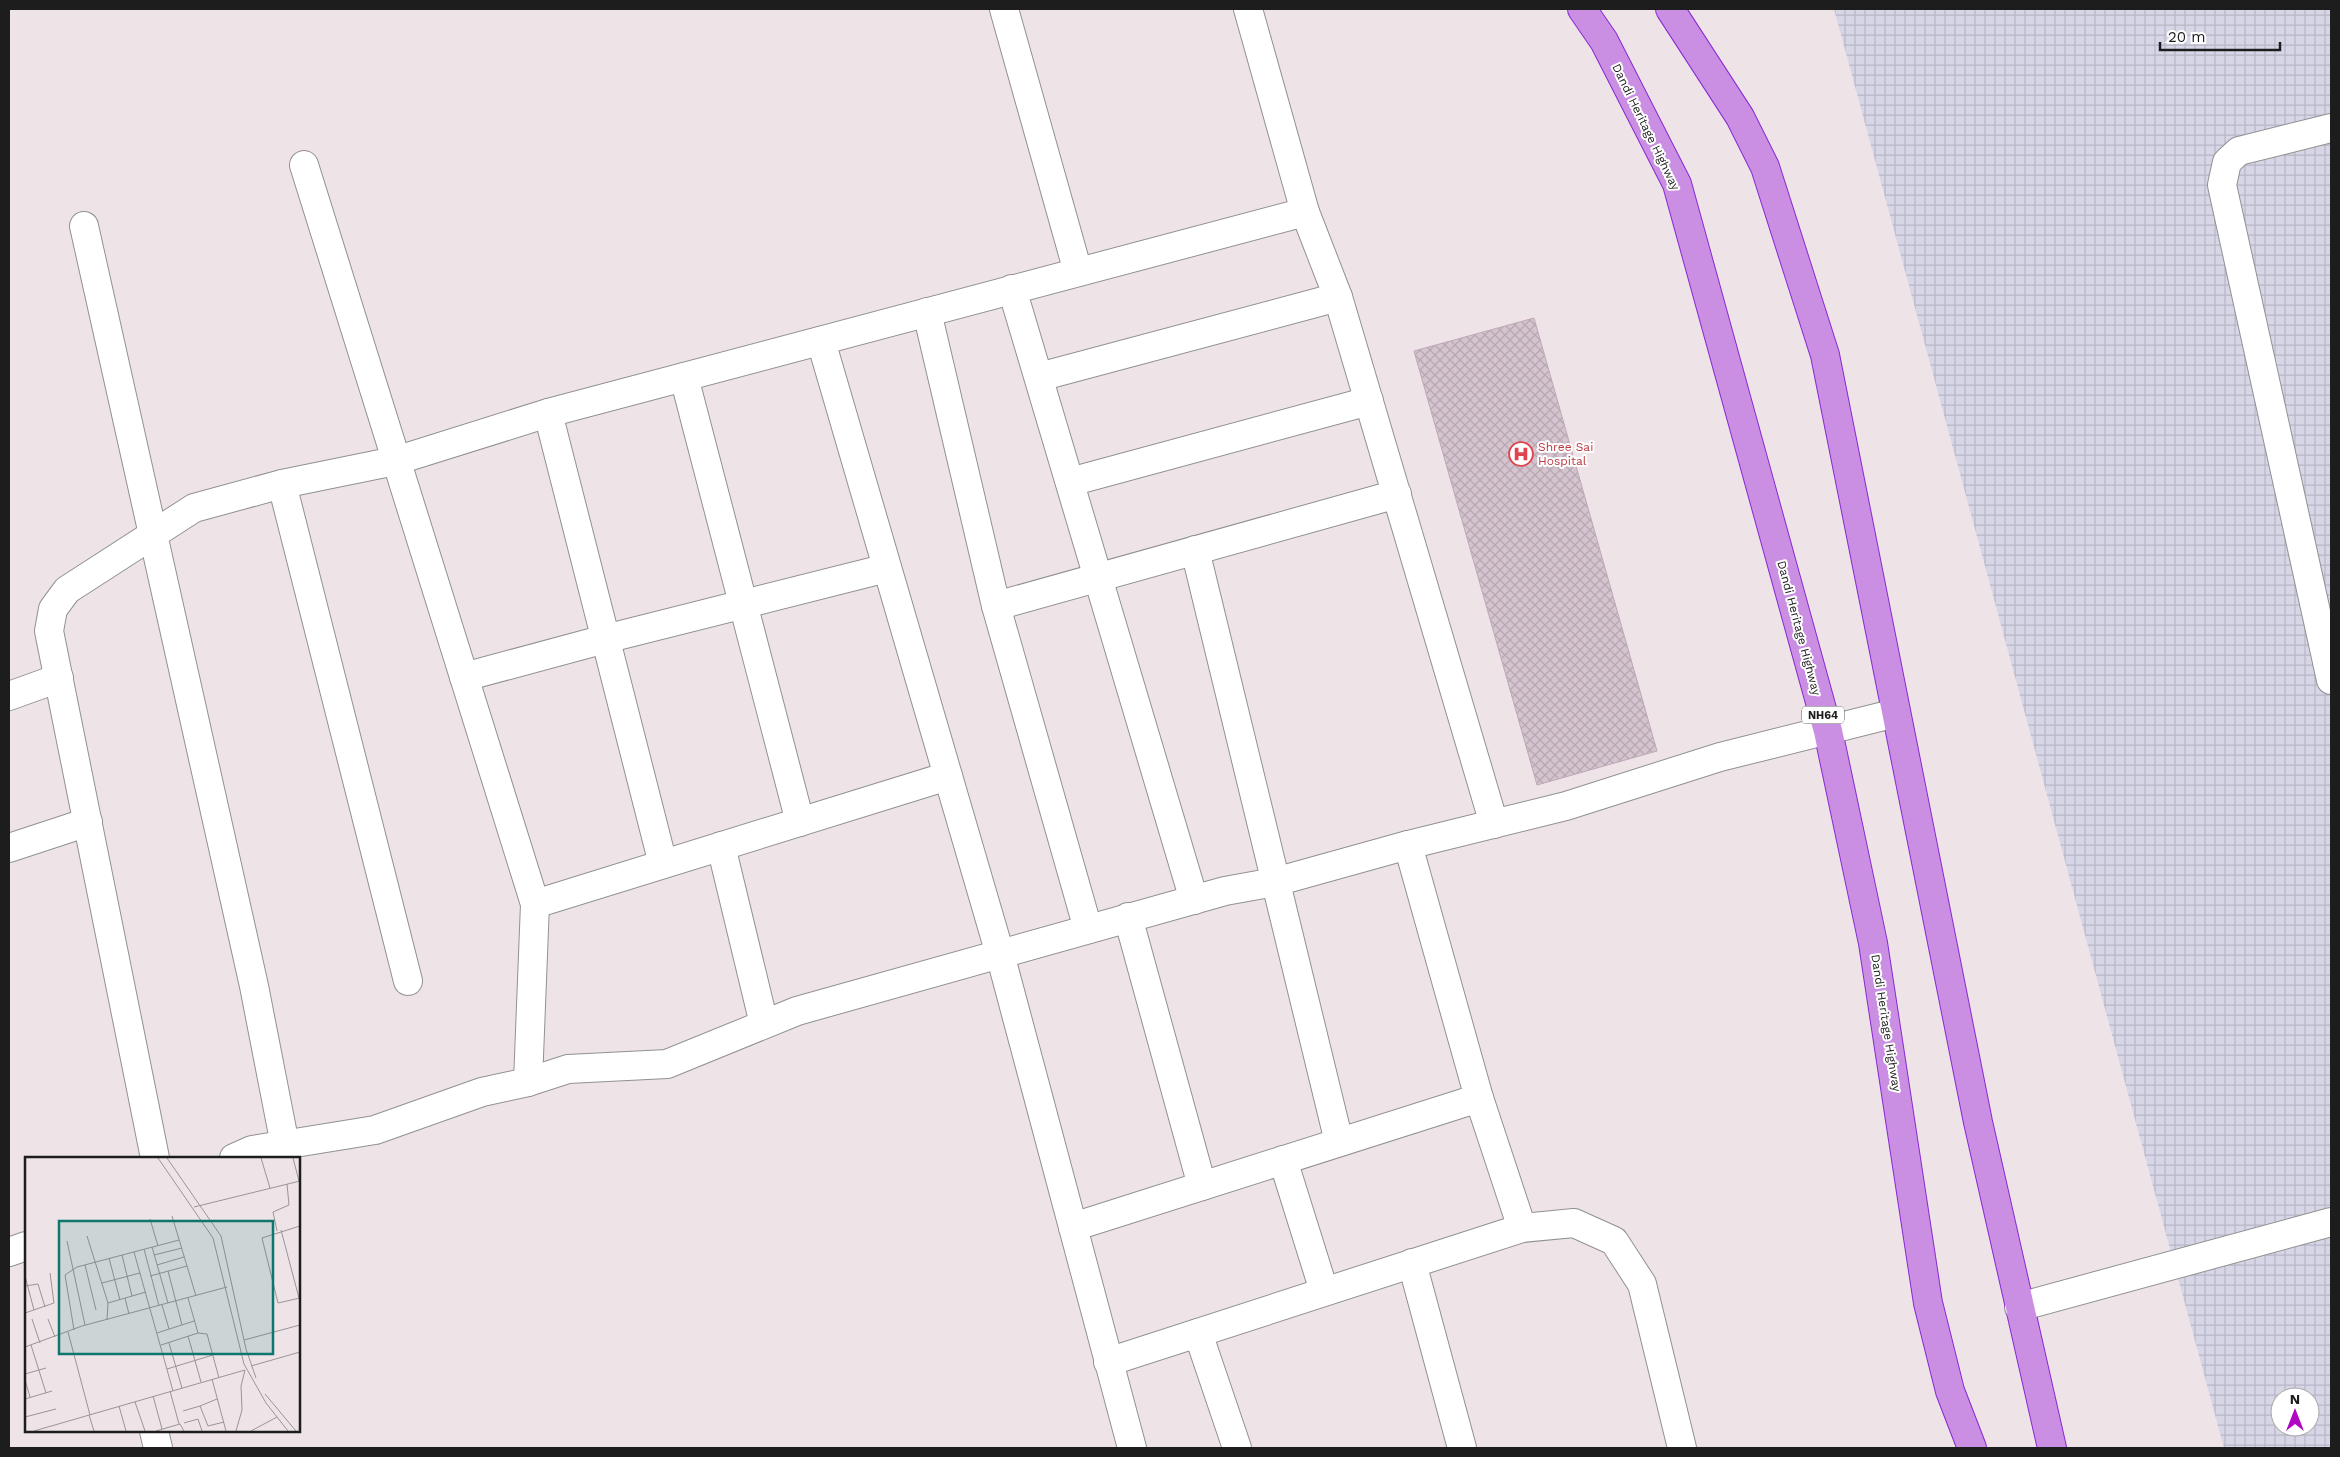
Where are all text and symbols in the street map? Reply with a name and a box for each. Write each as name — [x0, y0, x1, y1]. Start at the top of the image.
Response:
scale bar — [2160, 20, 2280, 52]
text: 20 m — [2168, 28, 2206, 46]
street label: Dandi Heritage Highway — [1609, 62, 1683, 193]
place label: Shree Sai Hospital — [1538, 440, 1593, 468]
hospital icon: Shree Sai Hospital — [1508, 441, 1534, 467]
street label: Dandi Heritage Highway — [1774, 559, 1824, 698]
road number: NH64 — [1802, 706, 1844, 724]
street label: Dandi Heritage Highway — [1868, 953, 1904, 1093]
inset map — [25, 1157, 300, 1432]
north arrow — [2270, 1387, 2320, 1437]
text: N — [2290, 1391, 2300, 1407]

